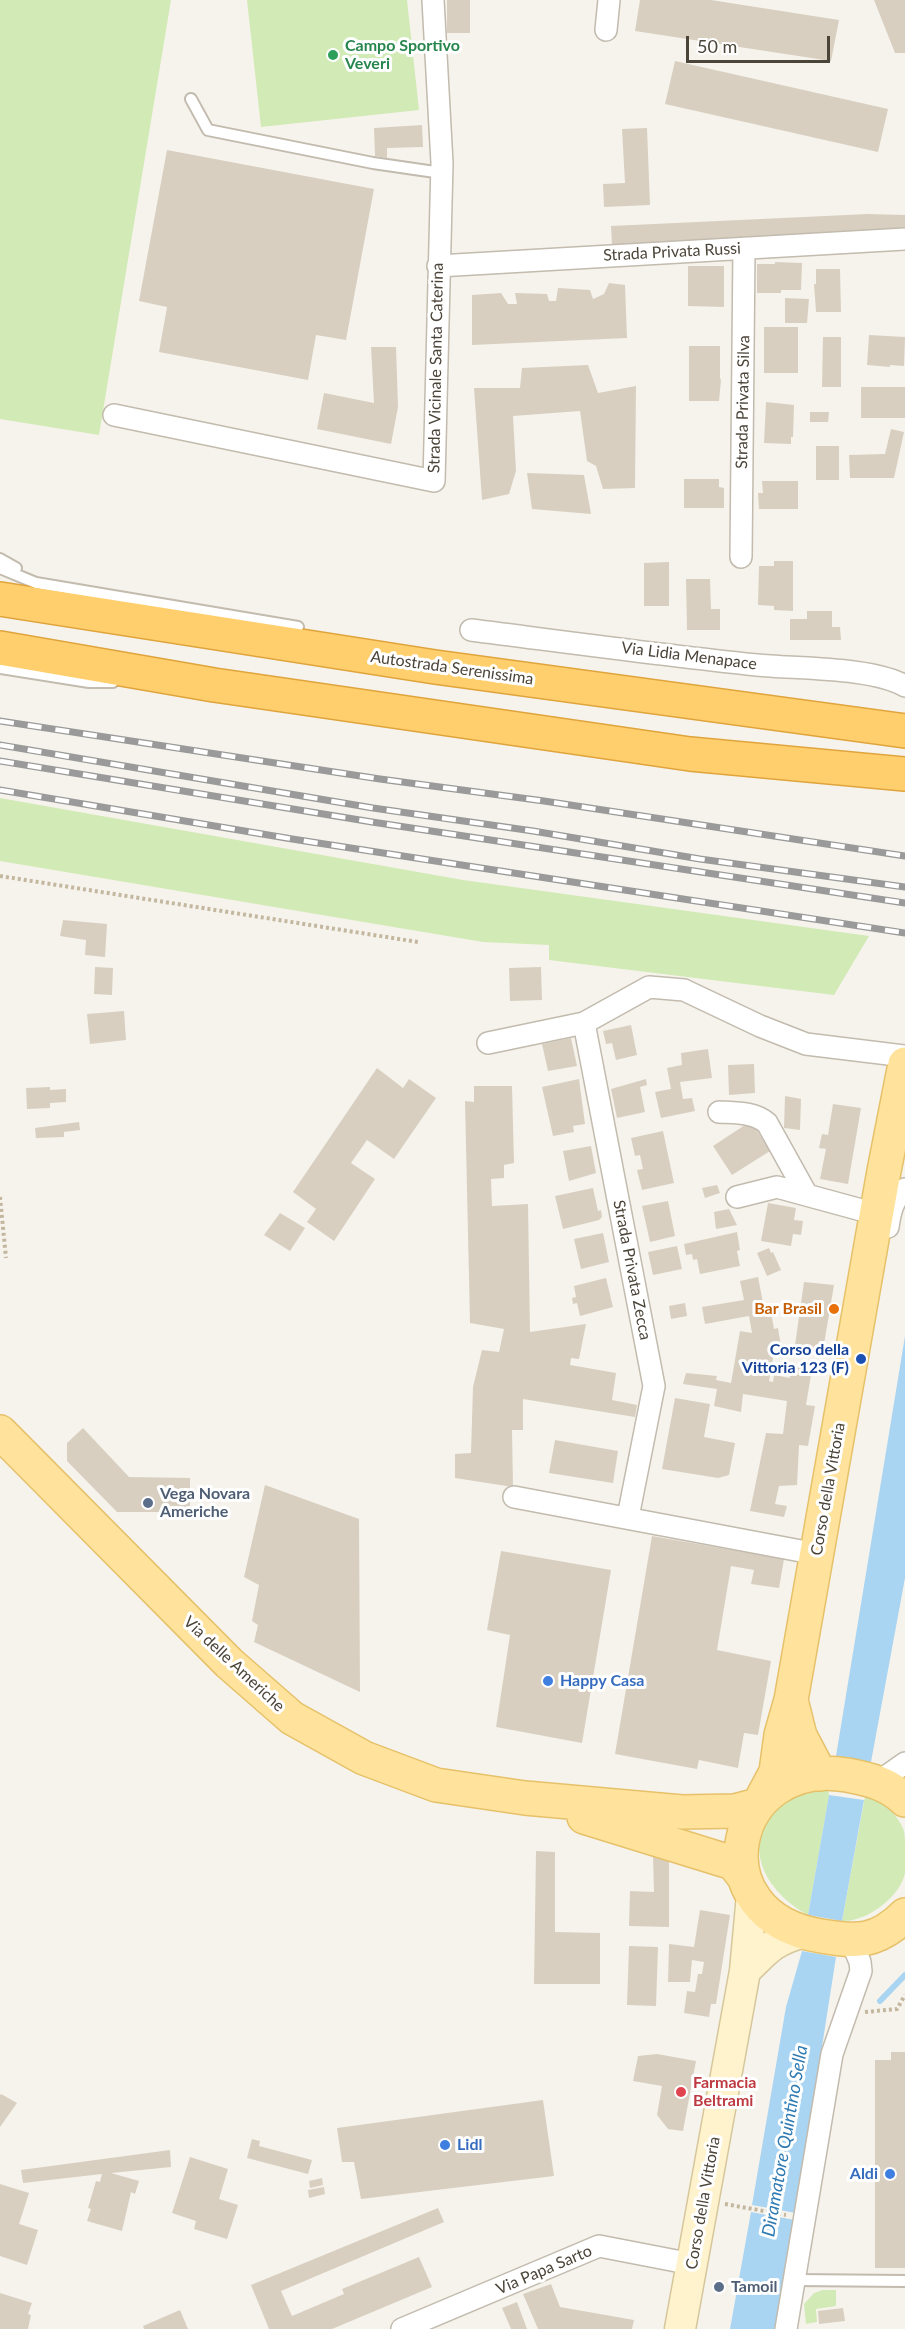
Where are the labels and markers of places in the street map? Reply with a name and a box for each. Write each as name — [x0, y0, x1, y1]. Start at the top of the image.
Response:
place label: Campo Sportivo Veveri — [345, 36, 460, 74]
marker: Campo Sportivo Veveri — [326, 48, 340, 62]
place label: Bar Brasil — [754, 1299, 822, 1319]
marker: Bar Brasil — [827, 1302, 841, 1316]
place label: Corso della Vittoria 123 (F) — [742, 1340, 849, 1378]
marker: Corso della Vittoria 123 (F) — [854, 1352, 868, 1366]
place label: Vega Novara Americhe — [160, 1484, 250, 1522]
marker: Vega Novara Americhe — [141, 1496, 155, 1510]
place label: Happy Casa — [560, 1671, 644, 1691]
marker: Happy Casa — [541, 1674, 555, 1688]
place label: Farmacia Beltrami — [693, 2073, 756, 2111]
marker: Farmacia Beltrami — [674, 2085, 688, 2099]
place label: Lidl — [457, 2135, 482, 2155]
marker: Lidl — [438, 2138, 452, 2152]
place label: Aldi — [850, 2164, 878, 2184]
marker: Aldi — [883, 2167, 897, 2181]
place label: Tamoil — [731, 2277, 778, 2297]
marker: Tamoil — [712, 2280, 726, 2294]

